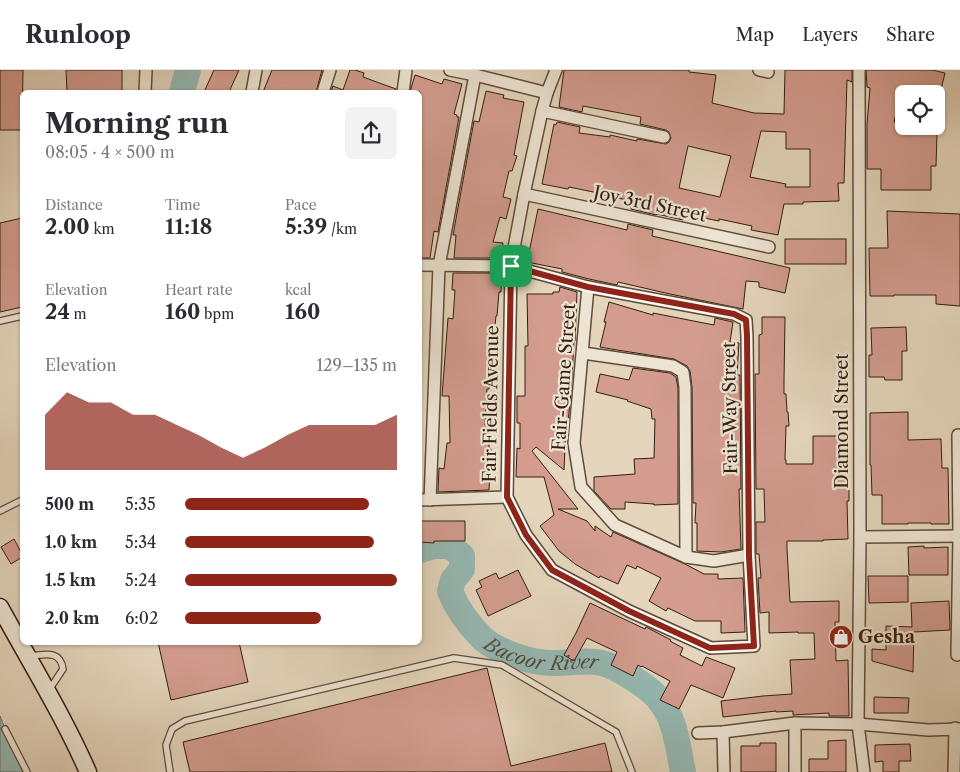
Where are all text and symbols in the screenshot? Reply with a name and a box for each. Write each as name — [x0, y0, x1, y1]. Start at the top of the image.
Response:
text: Runloop — [25, 20, 131, 49]
text: Map — [736, 24, 774, 46]
text: Layers — [802, 24, 858, 46]
text: Share — [886, 24, 935, 46]
map controls — [895, 85, 945, 135]
button: locate — [895, 85, 945, 135]
text: Morning run — [45, 106, 229, 140]
button: share — [345, 107, 397, 159]
text: 08:05 · 4 × 500 m — [45, 142, 175, 162]
street label: Joy 3rd Street — [589, 181, 709, 227]
text: Distance — [45, 196, 103, 214]
text: Time — [165, 196, 200, 214]
text: Pace — [285, 196, 317, 214]
text: 2.00 — [45, 214, 90, 239]
text: 11:18 — [165, 214, 213, 239]
text: 5:39 — [285, 214, 327, 239]
text: km — [90, 220, 115, 238]
text: /km — [327, 220, 357, 238]
pin — [490, 245, 532, 287]
icon: arrive — [497, 252, 525, 280]
text: Elevation — [45, 281, 108, 299]
text: Heart rate — [165, 281, 232, 299]
text: kcal — [285, 281, 311, 299]
text: 24 — [45, 299, 70, 324]
text: 160 — [165, 299, 200, 324]
text: 160 — [285, 299, 320, 324]
street label: Fair-Game Street — [548, 302, 580, 451]
text: m — [70, 305, 87, 323]
text: bpm — [200, 305, 234, 323]
street label: Fair Fields Avenue — [479, 325, 503, 483]
street label: Fair-Way Street — [718, 341, 742, 475]
street label: Diamond Street — [831, 353, 853, 489]
text: Elevation — [45, 355, 116, 375]
text: 129–135 m — [317, 355, 397, 375]
text: 500 m — [45, 494, 94, 514]
text: 5:35 — [125, 494, 156, 514]
text: 1.0 km — [45, 532, 97, 552]
text: 5:34 — [125, 532, 156, 552]
text: 1.5 km — [45, 570, 96, 590]
text: 5:24 — [125, 570, 157, 590]
text: 2.0 km — [45, 608, 99, 628]
text: 6:02 — [125, 608, 158, 628]
shop icon: Gesha — [828, 624, 854, 650]
place label: Gesha — [858, 626, 916, 648]
water label: Bacoor River — [479, 631, 601, 675]

